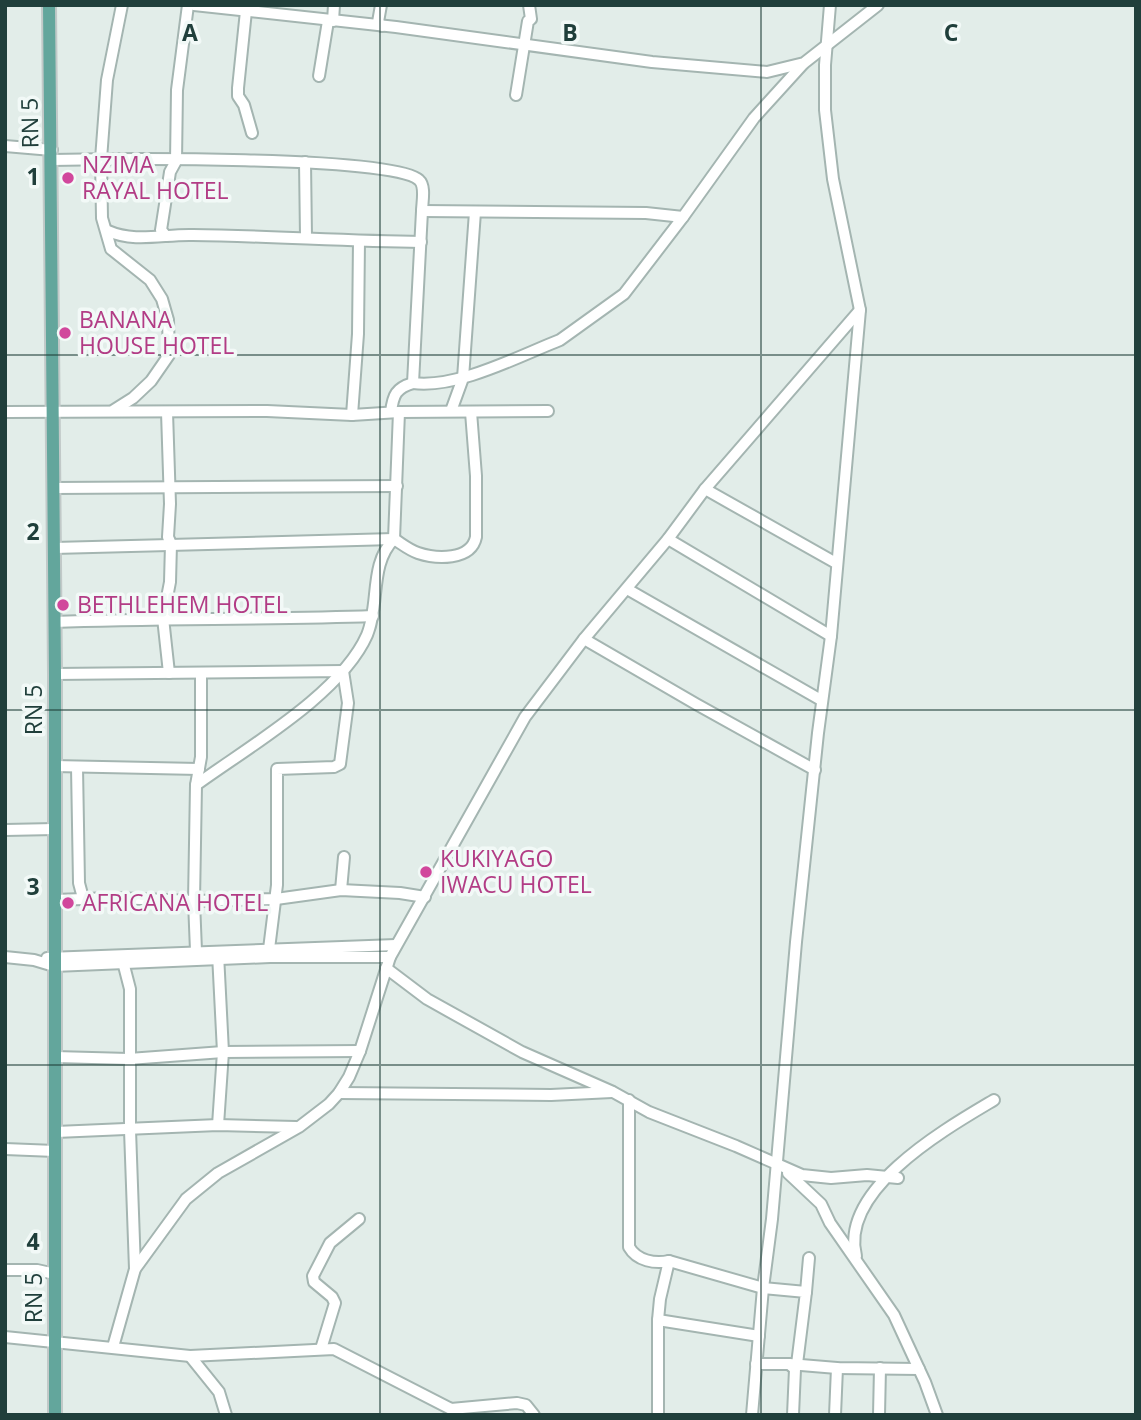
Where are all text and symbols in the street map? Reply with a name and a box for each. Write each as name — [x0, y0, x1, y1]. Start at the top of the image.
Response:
text: A — [182, 16, 198, 48]
text: B — [562, 16, 578, 48]
text: C — [944, 16, 958, 48]
street label: RN 5 — [13, 97, 45, 149]
place label: NZIMA RAYAL HOTEL — [82, 148, 228, 206]
text: 1 — [26, 160, 40, 192]
marker: NZIMA RAYAL HOTEL — [60, 170, 76, 186]
place label: BANANA HOUSE HOTEL — [79, 303, 234, 361]
marker: BANANA HOUSE HOTEL — [57, 325, 73, 341]
text: 2 — [26, 515, 40, 547]
place label: BETHLEHEM HOTEL — [77, 588, 288, 620]
marker: BETHLEHEM HOTEL — [55, 597, 71, 613]
street label: RN 5 — [17, 685, 49, 735]
place label: KUKIYAGO IWACU HOTEL — [440, 842, 592, 900]
marker: KUKIYAGO IWACU HOTEL — [418, 864, 434, 880]
text: 3 — [26, 870, 40, 902]
place label: AFRICANA HOTEL — [82, 886, 268, 918]
marker: AFRICANA HOTEL — [60, 895, 76, 911]
text: 4 — [26, 1225, 40, 1257]
street label: RN 5 — [17, 1273, 49, 1323]

